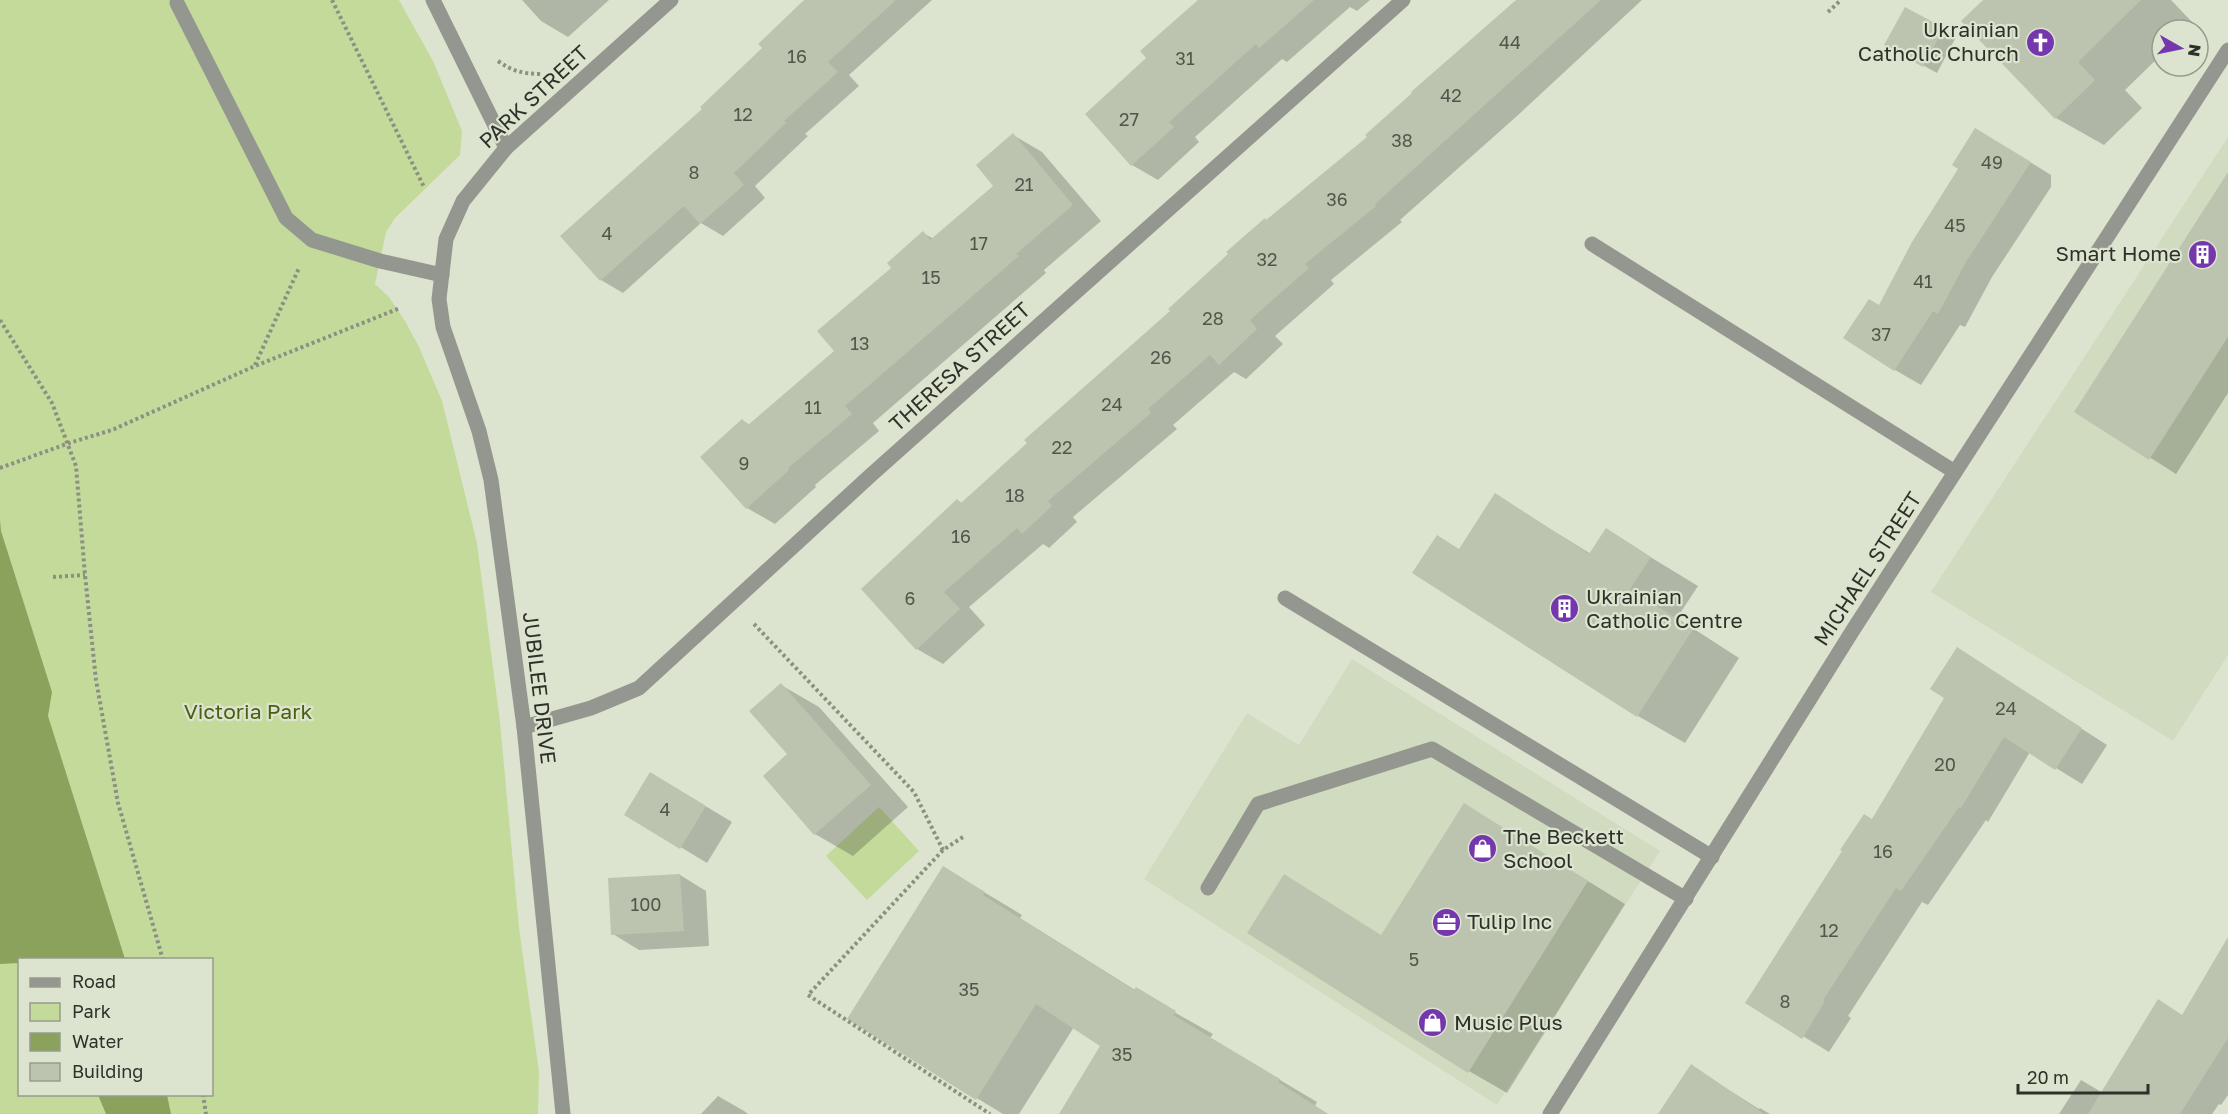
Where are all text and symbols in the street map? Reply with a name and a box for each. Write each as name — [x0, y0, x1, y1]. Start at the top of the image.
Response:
place label: Ukrainian Catholic Church — [1858, 16, 2019, 66]
north arrow — [2150, 18, 2210, 78]
church icon: Ukrainian Catholic Church — [2024, 26, 2056, 58]
house number: 44 — [1499, 31, 1521, 53]
street label: PARK STREET — [473, 39, 593, 153]
text: N — [2184, 43, 2206, 58]
house number: 16 — [787, 45, 807, 67]
house number: 31 — [1175, 47, 1195, 69]
house number: 42 — [1440, 84, 1462, 106]
house number: 12 — [733, 103, 753, 125]
house number: 27 — [1119, 108, 1139, 130]
house number: 38 — [1391, 129, 1413, 151]
house number: 49 — [1981, 151, 2003, 173]
house number: 8 — [689, 161, 699, 183]
house number: 21 — [1014, 173, 1034, 195]
house number: 36 — [1326, 188, 1348, 210]
house number: 45 — [1944, 214, 1966, 236]
house number: 4 — [602, 222, 613, 244]
house number: 17 — [970, 232, 988, 254]
building icon: Smart Home — [2186, 238, 2218, 270]
place label: Smart Home — [2056, 240, 2181, 266]
house number: 32 — [1257, 248, 1277, 270]
house number: 15 — [921, 266, 941, 288]
house number: 41 — [1913, 270, 1933, 292]
street label: THERESA STREET — [883, 296, 1035, 436]
house number: 28 — [1202, 307, 1224, 329]
house number: 37 — [1871, 323, 1891, 345]
house number: 13 — [850, 332, 870, 354]
house number: 26 — [1150, 346, 1172, 368]
house number: 24 — [1101, 393, 1123, 415]
house number: 11 — [804, 396, 822, 418]
house number: 22 — [1052, 436, 1072, 458]
house number: 9 — [739, 452, 749, 474]
house number: 18 — [1005, 484, 1025, 506]
street label: MICHAEL STREET — [1808, 487, 1927, 650]
house number: 16 — [951, 525, 971, 547]
place label: Ukrainian Catholic Centre — [1586, 583, 1743, 633]
house number: 6 — [905, 587, 915, 609]
building icon: Ukrainian Catholic Centre — [1549, 593, 1581, 625]
street label: JUBILEE DRIVE — [518, 610, 562, 765]
house number: 24 — [1995, 697, 2017, 719]
park label: Victoria Park — [184, 698, 312, 724]
house number: 20 — [1934, 753, 1956, 775]
house number: 4 — [660, 798, 671, 820]
place label: The Beckett School — [1503, 823, 1624, 873]
shop icon: The Beckett School — [1466, 833, 1498, 865]
house number: 16 — [1873, 840, 1893, 862]
house number: 100 — [630, 893, 662, 915]
office icon: Tulip Inc — [1430, 906, 1462, 938]
place label: Tulip Inc — [1467, 908, 1552, 934]
house number: 12 — [1819, 919, 1839, 941]
house number: 5 — [1409, 948, 1419, 970]
legend — [18, 958, 213, 1096]
text: Road — [72, 970, 116, 992]
house number: 35 — [959, 978, 979, 1000]
house number: 8 — [1780, 990, 1790, 1012]
text: Park — [72, 1000, 111, 1022]
shop icon: Music Plus — [1417, 1007, 1449, 1039]
place label: Music Plus — [1454, 1009, 1563, 1035]
text: Water — [72, 1030, 123, 1052]
house number: 35 — [1112, 1043, 1132, 1065]
scale bar — [2018, 1057, 2148, 1095]
text: Building — [72, 1060, 143, 1082]
text: 20 m — [2027, 1066, 2069, 1088]

